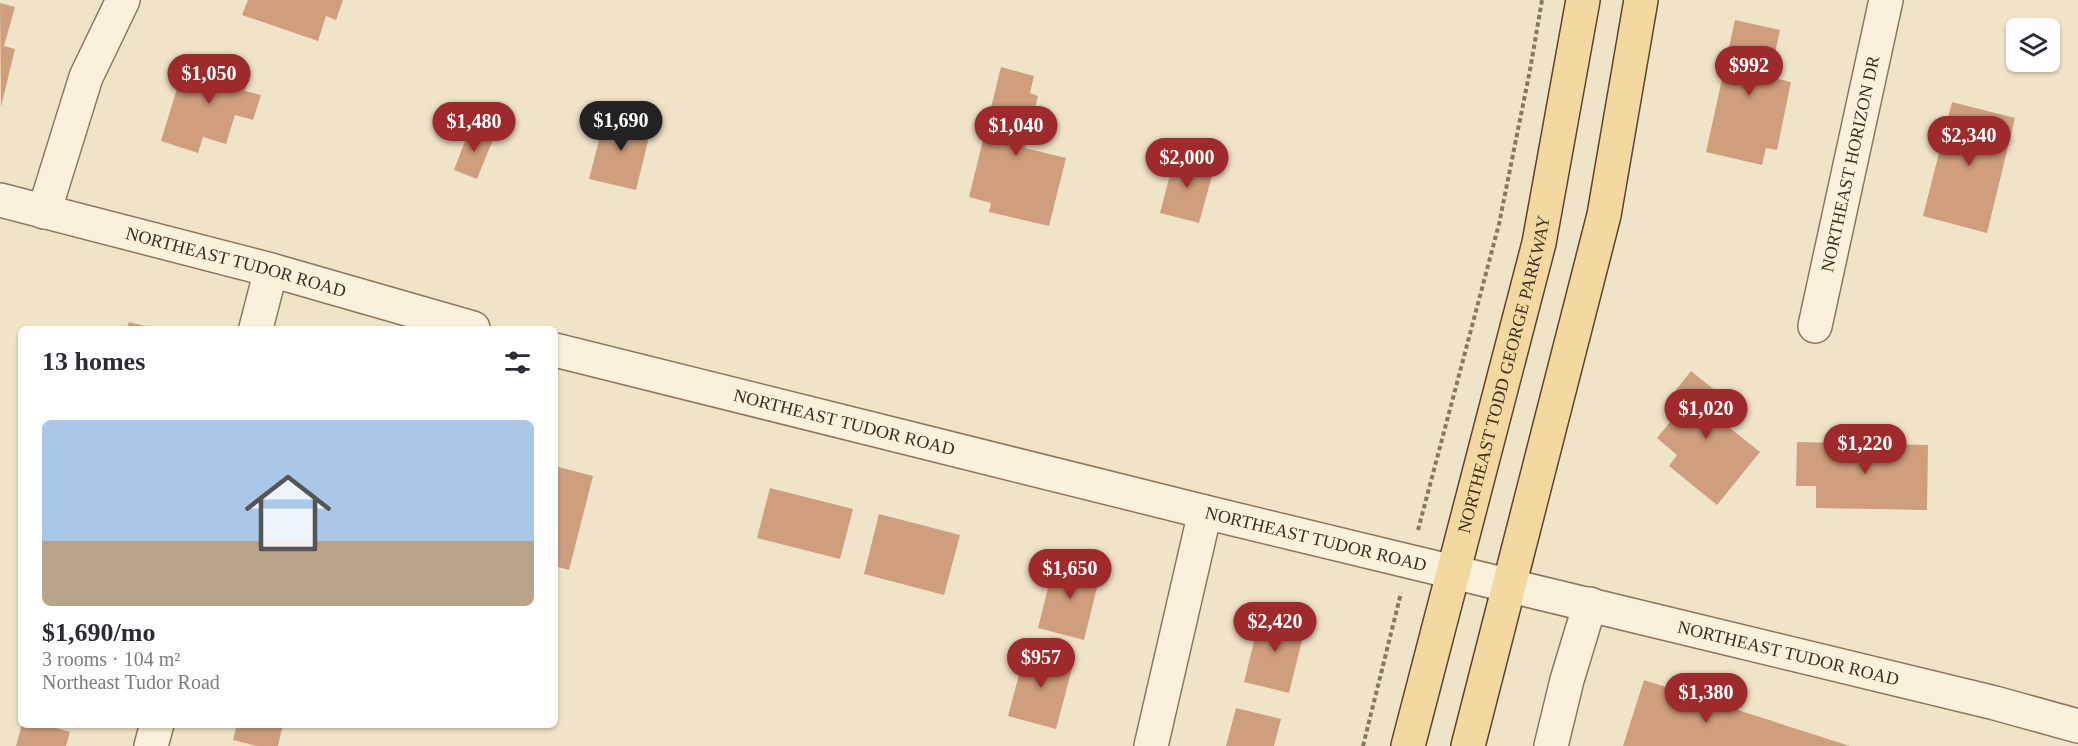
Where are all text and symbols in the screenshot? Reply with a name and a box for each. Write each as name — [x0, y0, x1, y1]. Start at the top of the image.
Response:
map controls — [2006, 18, 2060, 72]
button: layers — [2006, 18, 2060, 72]
pin: $992 — [1713, 46, 1785, 97]
pin: $1,050 — [160, 54, 258, 105]
text: $992 — [1729, 54, 1769, 76]
street label: NORTHEAST HORIZON DR — [1817, 54, 1884, 274]
text: $1,050 — [182, 62, 237, 84]
pin: $1,690 — [572, 101, 670, 152]
pin: $1,480 — [425, 102, 523, 153]
pin: $1,040 — [967, 106, 1065, 157]
text: $1,690 — [594, 109, 649, 131]
text: $1,480 — [447, 110, 502, 132]
text: $1,040 — [989, 114, 1044, 136]
pin: $2,340 — [1920, 116, 2018, 167]
text: $2,340 — [1942, 124, 1997, 146]
pin: $2,000 — [1138, 138, 1236, 189]
text: $2,000 — [1160, 146, 1215, 168]
street label: NORTHEAST TODD GEORGE PARKWAY — [1454, 214, 1554, 535]
street label: NORTHEAST TUDOR ROAD — [124, 223, 349, 301]
icon: filters — [501, 346, 534, 379]
text: 13 homes — [42, 347, 145, 376]
street label: NORTHEAST TUDOR ROAD — [731, 385, 957, 459]
pin: $1,020 — [1657, 389, 1755, 440]
text: $1,020 — [1679, 397, 1734, 419]
pin: $1,220 — [1816, 424, 1914, 475]
text: $1,220 — [1838, 432, 1893, 454]
icon: home — [234, 459, 342, 567]
street label: NORTHEAST TUDOR ROAD — [1203, 502, 1429, 575]
pin: $1,650 — [1021, 549, 1119, 600]
text: $1,650 — [1043, 557, 1098, 579]
pin: $2,420 — [1226, 602, 1324, 653]
text: $2,420 — [1248, 610, 1303, 632]
street label: NORTHEAST TUDOR ROAD — [1675, 617, 1901, 689]
text: $1,690/mo — [42, 618, 155, 647]
pin: $957 — [1005, 638, 1077, 689]
text: $957 — [1021, 646, 1061, 668]
text: 3 rooms · 104 m² — [42, 648, 180, 670]
text: Northeast Tudor Road — [42, 671, 220, 693]
pin: $1,380 — [1657, 673, 1755, 724]
text: $1,380 — [1679, 681, 1734, 703]

